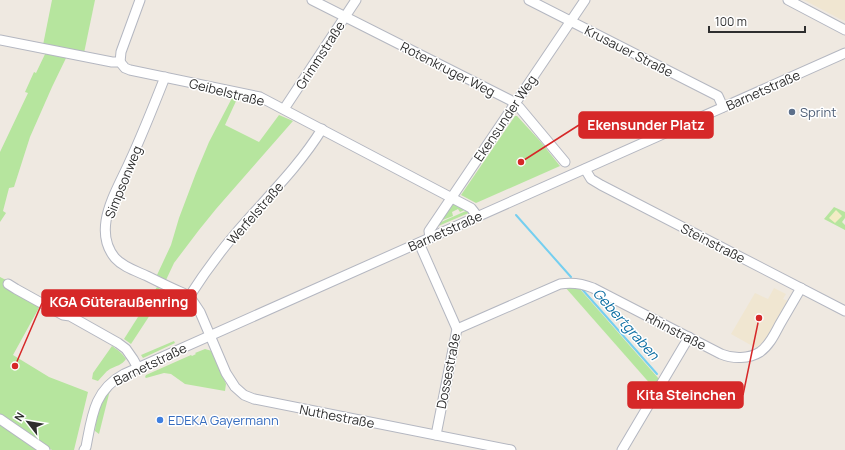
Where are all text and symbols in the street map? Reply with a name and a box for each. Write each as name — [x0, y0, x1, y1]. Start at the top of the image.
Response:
scale bar — [709, 8, 805, 34]
text: 100 m — [715, 13, 747, 30]
street label: Grimmstraße — [291, 17, 349, 93]
street label: Krusauer Straße — [582, 21, 677, 81]
street label: Rotenkruger Weg — [398, 37, 498, 101]
street label: Barnetstraße — [723, 65, 803, 114]
street label: Ekensunder Weg — [469, 71, 541, 165]
street label: Geibelstraße — [187, 74, 267, 110]
place label: Sprint — [800, 103, 836, 121]
marker: Sprint — [787, 107, 797, 117]
callout: Ekensunder Platz — [579, 112, 713, 138]
text: Ekensunder Platz — [587, 115, 705, 134]
street label: Simpsonweg — [100, 143, 146, 221]
street label: Werfelstraße — [223, 177, 288, 248]
street label: Barnetstraße — [405, 206, 485, 255]
street label: Steinstraße — [678, 219, 749, 267]
water label: Gebertgraben — [589, 284, 664, 364]
callout: KGA Güteraußenring — [42, 290, 196, 316]
text: KGA Güteraußenring — [50, 292, 188, 311]
street label: Rhinstraße — [643, 308, 710, 354]
street label: Dossestraße — [432, 331, 464, 410]
street label: Barnetstraße — [110, 338, 190, 389]
callout: Kita Steinchen — [628, 382, 743, 408]
text: Kita Steinchen — [636, 385, 736, 404]
street label: Nuthestraße — [298, 400, 377, 432]
north arrow — [8, 402, 48, 442]
text: N — [11, 409, 28, 424]
place label: EDEKA Gayermann — [168, 411, 279, 429]
marker: EDEKA Gayermann — [155, 415, 165, 425]

